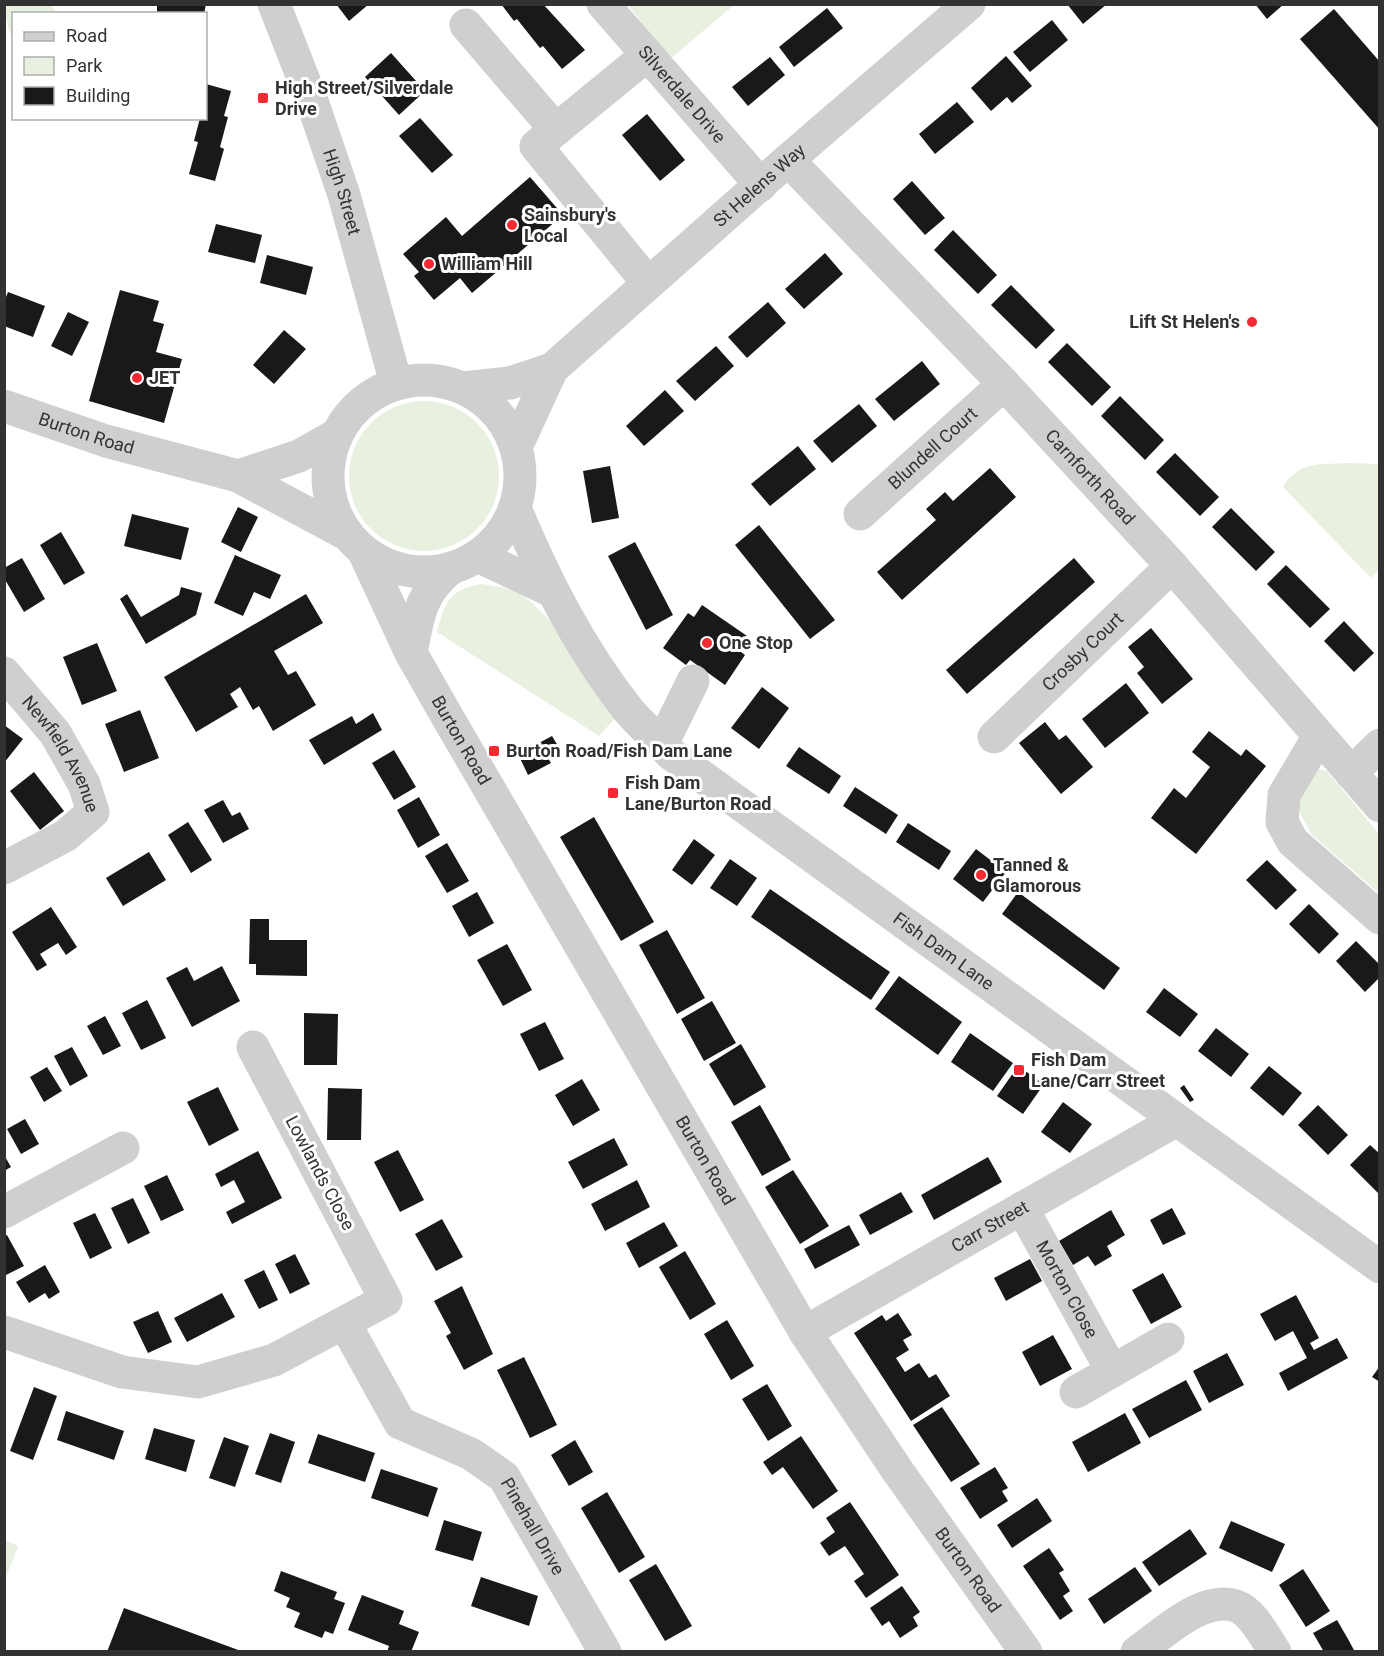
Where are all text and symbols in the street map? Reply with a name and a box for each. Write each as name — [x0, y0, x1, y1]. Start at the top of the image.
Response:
legend — [12, 12, 207, 120]
text: Road — [66, 25, 107, 46]
street label: Silverdale Drive — [634, 41, 730, 147]
text: Park — [66, 55, 103, 76]
place label: High Street/Silverdale Drive — [275, 77, 453, 119]
text: Building — [66, 85, 130, 106]
marker: High Street/Silverdale Drive — [256, 91, 270, 105]
street label: St Helens Way — [709, 139, 810, 231]
street label: High Street — [319, 146, 366, 237]
place label: Sainsbury's Local — [524, 204, 616, 246]
marker: Sainsbury's Local — [505, 218, 519, 232]
place label: William Hill — [441, 253, 533, 274]
marker: William Hill — [422, 257, 436, 271]
place label: Lift St Helen's — [1129, 311, 1240, 332]
marker: Lift St Helen's — [1245, 315, 1259, 329]
place label: JET — [149, 367, 181, 388]
marker: JET — [130, 371, 144, 385]
street label: Blundell Court — [884, 402, 981, 494]
street label: Burton Road — [36, 408, 137, 458]
street label: Carnforth Road — [1041, 425, 1140, 529]
street label: Crosby Court — [1037, 608, 1127, 695]
place label: One Stop — [719, 632, 793, 653]
marker: One Stop — [700, 636, 714, 650]
street label: Newfield Avenue — [18, 691, 103, 815]
street label: Burton Road — [427, 692, 495, 788]
place label: Burton Road/Fish Dam Lane — [506, 740, 733, 761]
marker: Burton Road/Fish Dam Lane — [487, 744, 501, 758]
place label: Fish Dam Lane/Burton Road — [625, 772, 772, 814]
marker: Fish Dam Lane/Burton Road — [606, 786, 620, 800]
place label: Tanned & Glamorous — [993, 854, 1081, 896]
marker: Tanned & Glamorous — [974, 868, 988, 882]
street label: Fish Dam Lane — [889, 907, 998, 994]
place label: Fish Dam Lane/Carr Street — [1031, 1049, 1165, 1091]
marker: Fish Dam Lane/Carr Street — [1012, 1063, 1026, 1077]
street label: Lowlands Close — [281, 1112, 359, 1234]
street label: Burton Road — [672, 1112, 740, 1208]
street label: Carr Street — [947, 1196, 1032, 1256]
street label: Morton Close — [1032, 1237, 1103, 1342]
street label: Pinehall Drive — [497, 1474, 569, 1578]
street label: Burton Road — [931, 1523, 1006, 1616]

